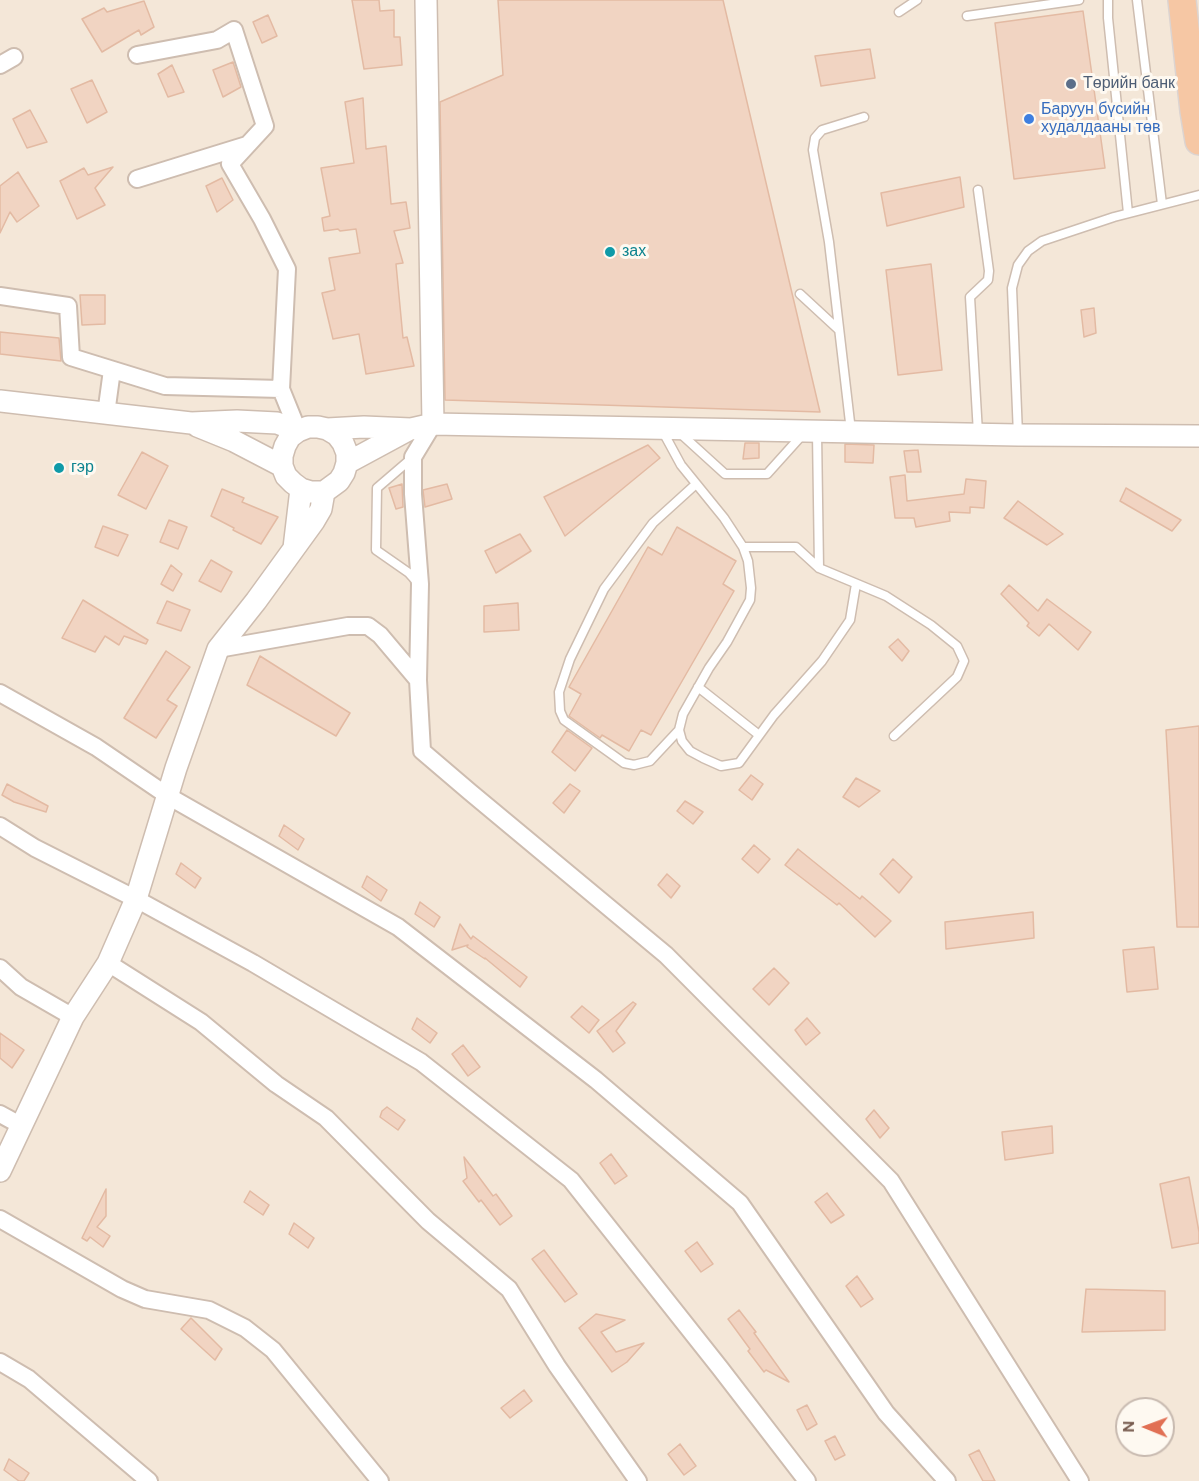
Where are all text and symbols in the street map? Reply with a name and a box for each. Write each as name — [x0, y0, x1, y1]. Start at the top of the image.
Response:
place label: Төрийн банк — [1083, 74, 1175, 94]
marker: Төрийн банк — [1064, 77, 1078, 91]
place label: Баруун бүсийн худалдааны төв — [1041, 100, 1160, 138]
marker: Баруун бүсийн худалдааны төв — [1022, 112, 1036, 126]
place label: зах — [622, 242, 646, 262]
marker: зах — [603, 245, 617, 259]
place label: гэр — [71, 458, 94, 478]
marker: гэр — [52, 461, 66, 475]
north arrow — [1115, 1397, 1175, 1457]
text: N — [1118, 1421, 1139, 1433]

